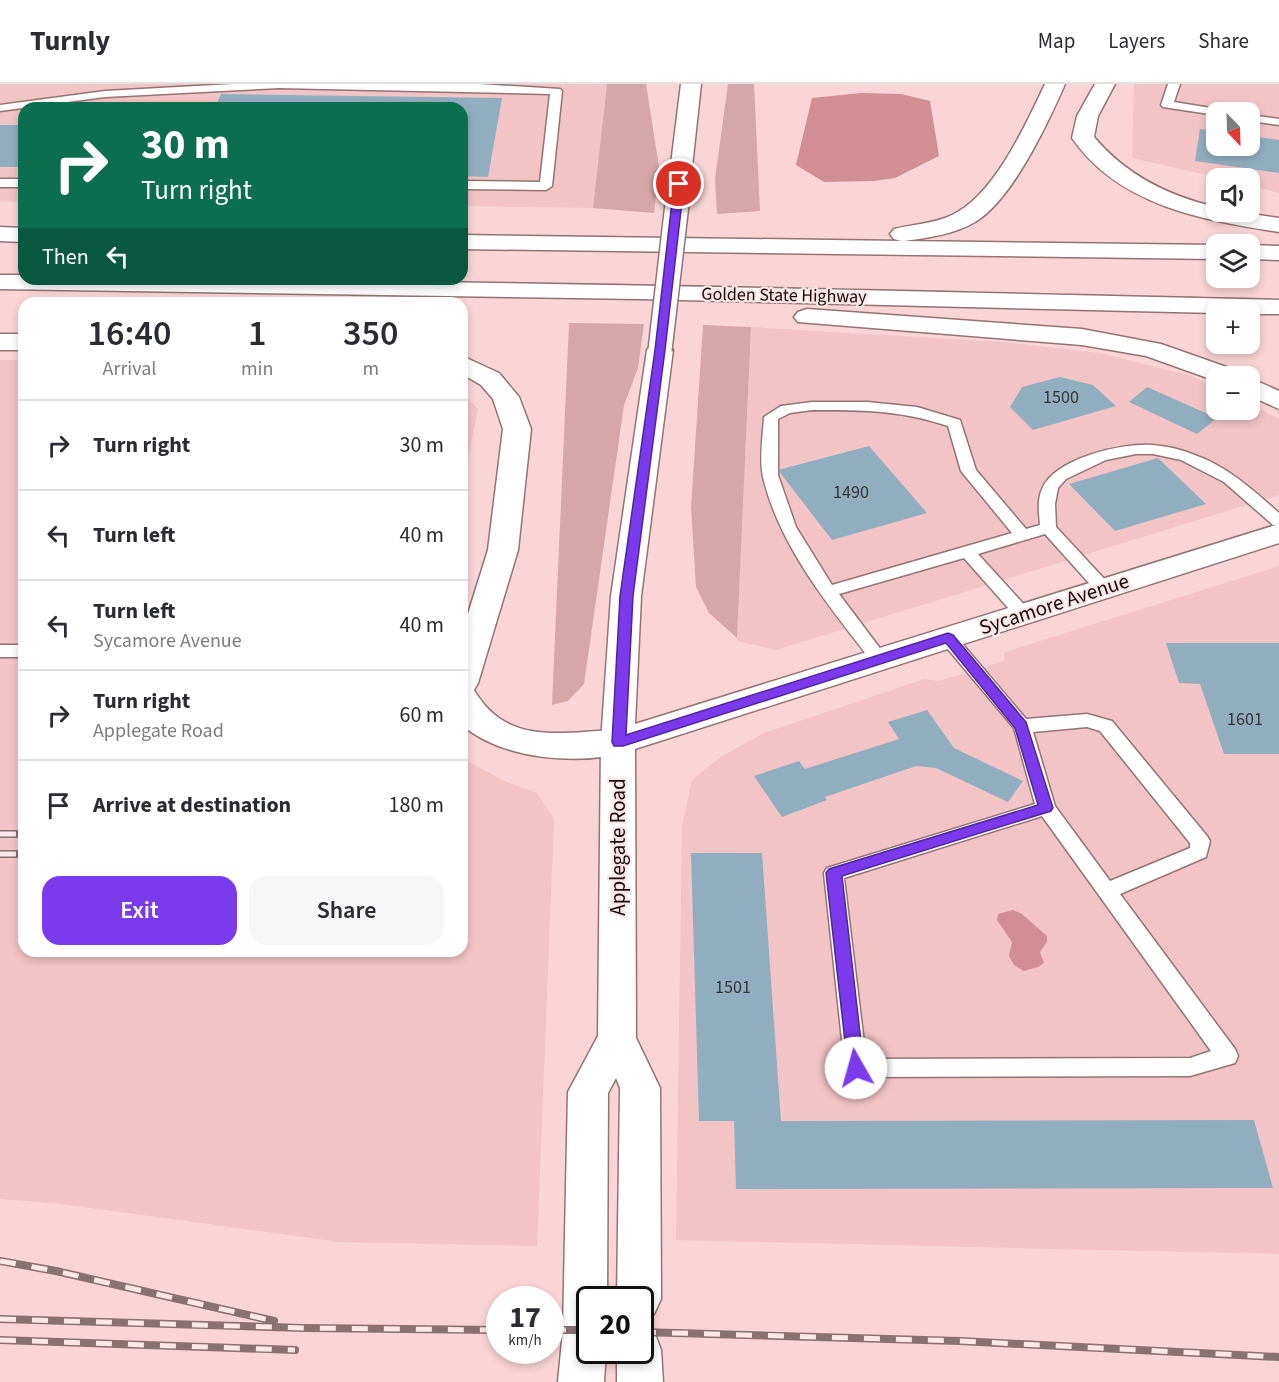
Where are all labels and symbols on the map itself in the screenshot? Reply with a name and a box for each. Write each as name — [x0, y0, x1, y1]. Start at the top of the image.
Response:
north arrow — [1206, 102, 1260, 156]
pin — [653, 158, 704, 209]
street label: Golden State Highway — [701, 282, 867, 309]
house number: 1500 — [1043, 385, 1079, 410]
house number: 1490 — [833, 480, 869, 505]
street label: Sycamore Avenue — [975, 566, 1133, 642]
house number: 1601 — [1227, 707, 1263, 732]
street label: Applegate Road — [603, 778, 633, 916]
house number: 1501 — [715, 975, 751, 1000]
position arrow — [824, 1036, 888, 1100]
speed limit sign: 20 — [576, 1286, 654, 1364]

